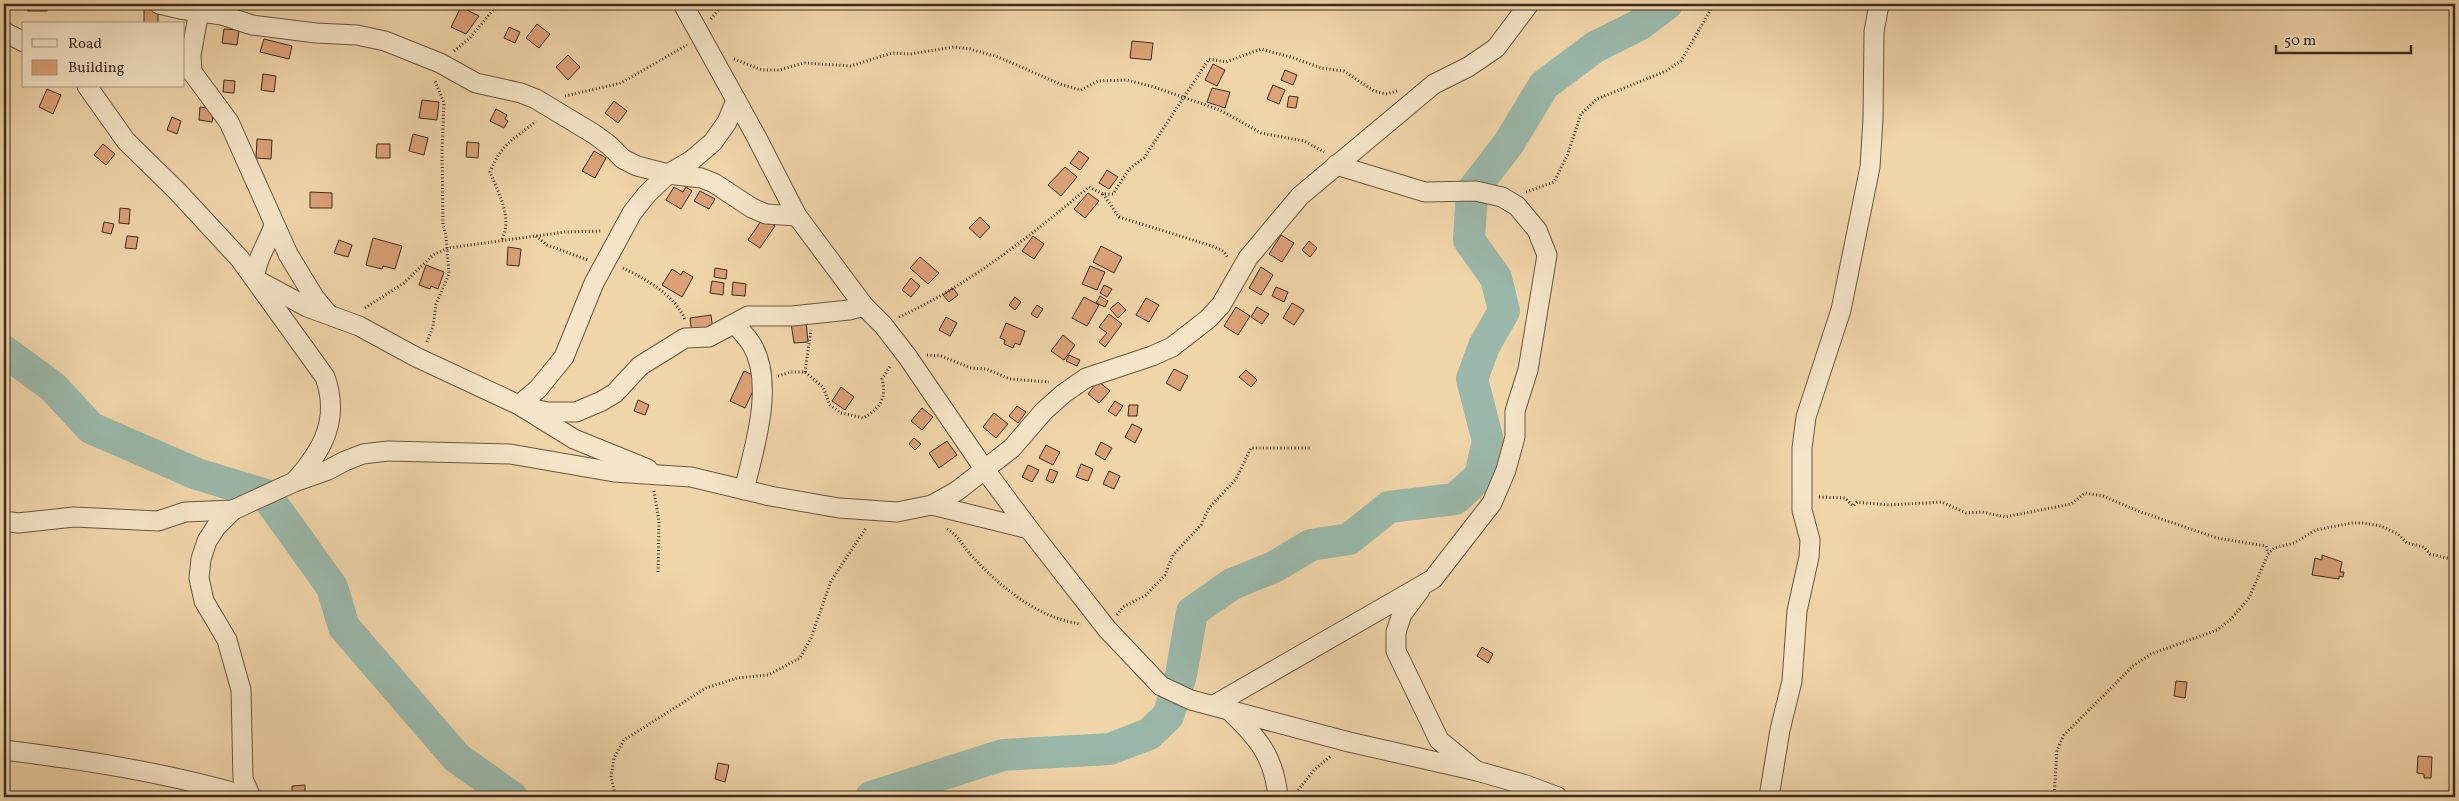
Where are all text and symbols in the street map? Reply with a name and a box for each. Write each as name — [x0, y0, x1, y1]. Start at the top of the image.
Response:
legend — [22, 22, 185, 88]
scale bar — [2276, 22, 2412, 54]
text: 50 m — [2284, 31, 2316, 52]
text: Road — [68, 34, 102, 55]
text: Building — [68, 58, 125, 79]

